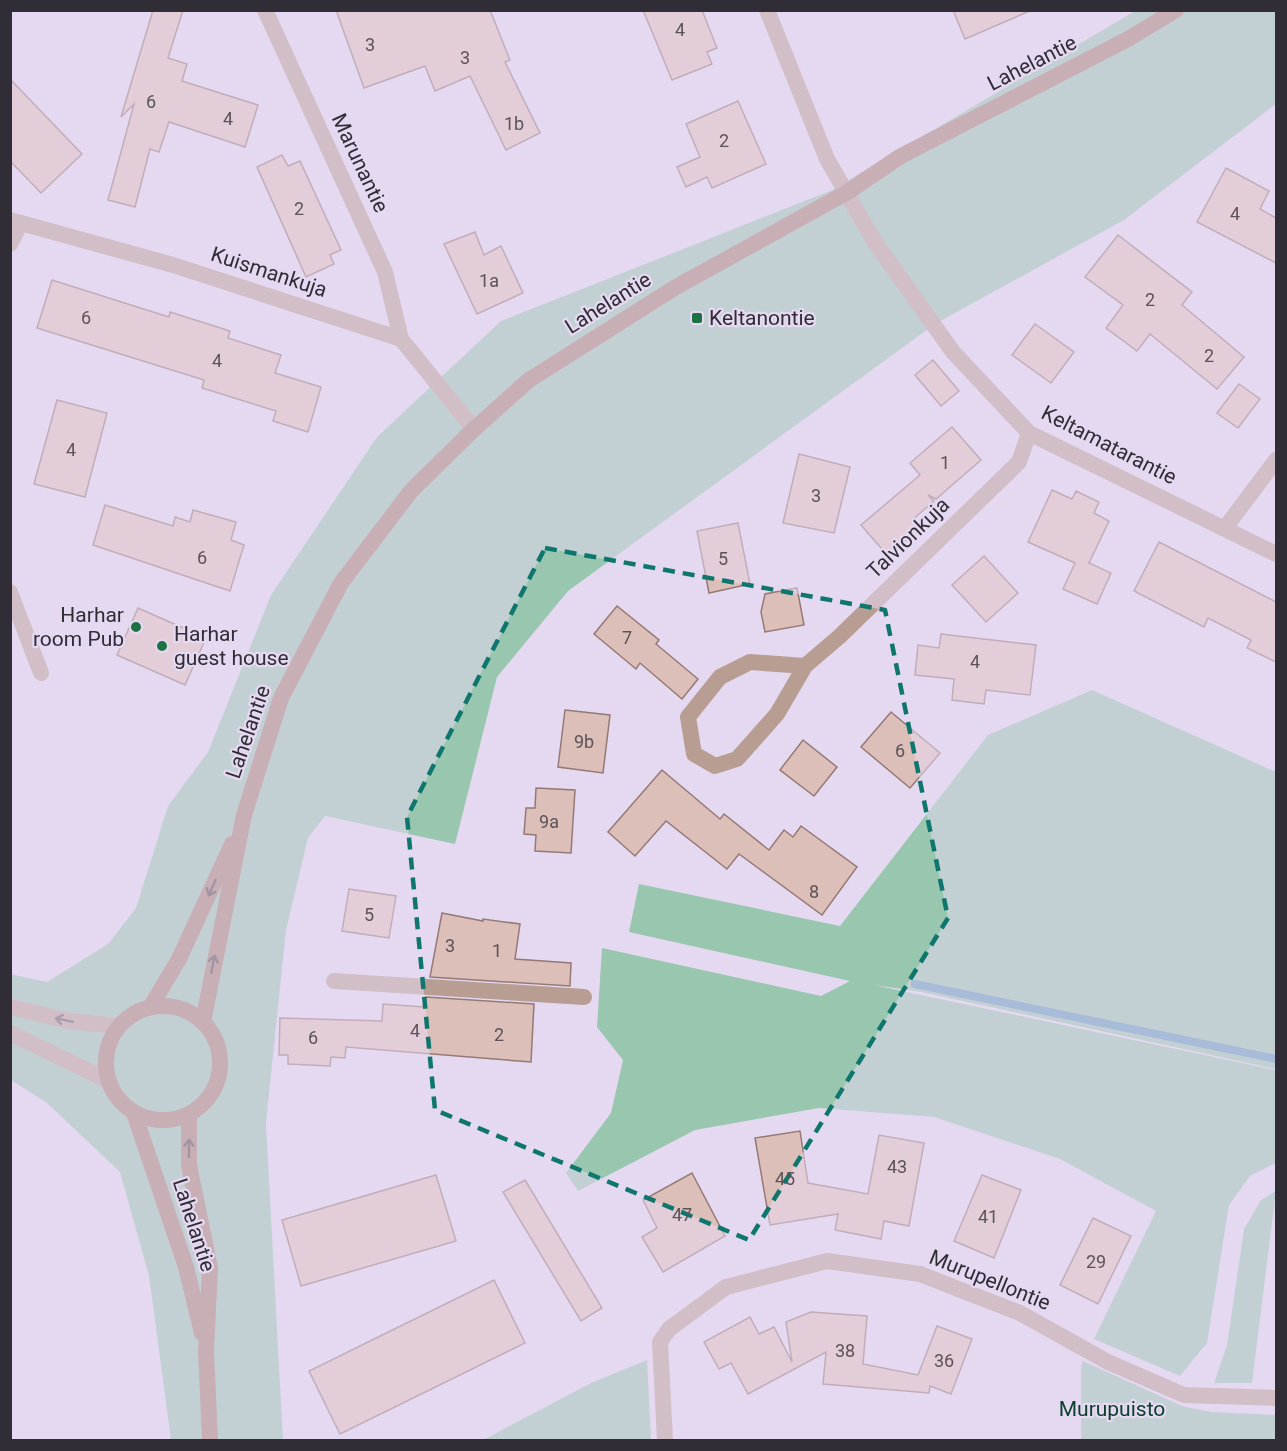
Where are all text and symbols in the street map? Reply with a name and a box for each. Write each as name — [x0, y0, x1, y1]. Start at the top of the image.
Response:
house number: 4 — [675, 19, 685, 40]
street label: Lahelantie — [983, 30, 1081, 96]
house number: 3 — [365, 34, 375, 55]
house number: 3 — [460, 47, 470, 68]
house number: 6 — [146, 91, 156, 112]
house number: 4 — [223, 108, 233, 129]
street label: Marunantie — [327, 110, 393, 216]
house number: 1b — [504, 113, 524, 134]
house number: 2 — [719, 130, 729, 151]
house number: 2 — [294, 198, 304, 219]
house number: 4 — [1230, 203, 1240, 224]
street label: Kuismankuja — [208, 242, 330, 302]
street label: Lahelantie — [561, 267, 655, 339]
house number: 1a — [479, 270, 499, 291]
house number: 2 — [1145, 289, 1155, 310]
place label: Keltanontie — [709, 306, 815, 330]
house number: 6 — [81, 307, 91, 328]
marker: Keltanontie — [690, 311, 704, 325]
house number: 2 — [1204, 345, 1214, 366]
house number: 4 — [212, 350, 222, 371]
street label: Keltamatarantie — [1037, 401, 1181, 489]
house number: 4 — [66, 439, 76, 460]
house number: 1 — [940, 452, 950, 473]
house number: 3 — [811, 485, 821, 506]
street label: Talvionkuja — [862, 493, 954, 583]
house number: 6 — [197, 547, 207, 568]
house number: 5 — [718, 548, 728, 569]
place label: Harhar room Pub — [33, 603, 124, 651]
marker: Harhar room Pub — [129, 620, 143, 634]
place label: Harhar guest house — [174, 622, 289, 670]
house number: 7 — [622, 627, 632, 648]
marker: Harhar guest house — [155, 639, 169, 653]
house number: 4 — [970, 651, 980, 672]
street label: Lahelantie — [221, 682, 275, 782]
house number: 9b — [574, 731, 594, 752]
house number: 6 — [895, 740, 905, 761]
house number: 9a — [539, 811, 559, 832]
one-way arrow — [205, 878, 217, 896]
house number: 8 — [809, 881, 819, 902]
house number: 5 — [364, 904, 374, 925]
house number: 3 — [445, 935, 455, 956]
house number: 1 — [492, 940, 502, 961]
one-way arrow — [208, 955, 219, 974]
one-way arrow — [55, 1014, 74, 1025]
house number: 4 — [410, 1020, 420, 1041]
house number: 2 — [494, 1024, 504, 1045]
house number: 6 — [308, 1027, 318, 1048]
one-way arrow — [183, 1139, 195, 1159]
house number: 43 — [887, 1156, 907, 1177]
house number: 45 — [775, 1168, 795, 1189]
street label: Lahelantie — [168, 1175, 220, 1275]
house number: 47 — [672, 1204, 692, 1225]
house number: 41 — [978, 1206, 998, 1227]
street label: Murupellontie — [926, 1245, 1054, 1315]
house number: 29 — [1086, 1251, 1106, 1272]
house number: 38 — [835, 1340, 855, 1361]
house number: 36 — [934, 1350, 954, 1371]
park label: Murupuisto — [1059, 1397, 1165, 1421]

